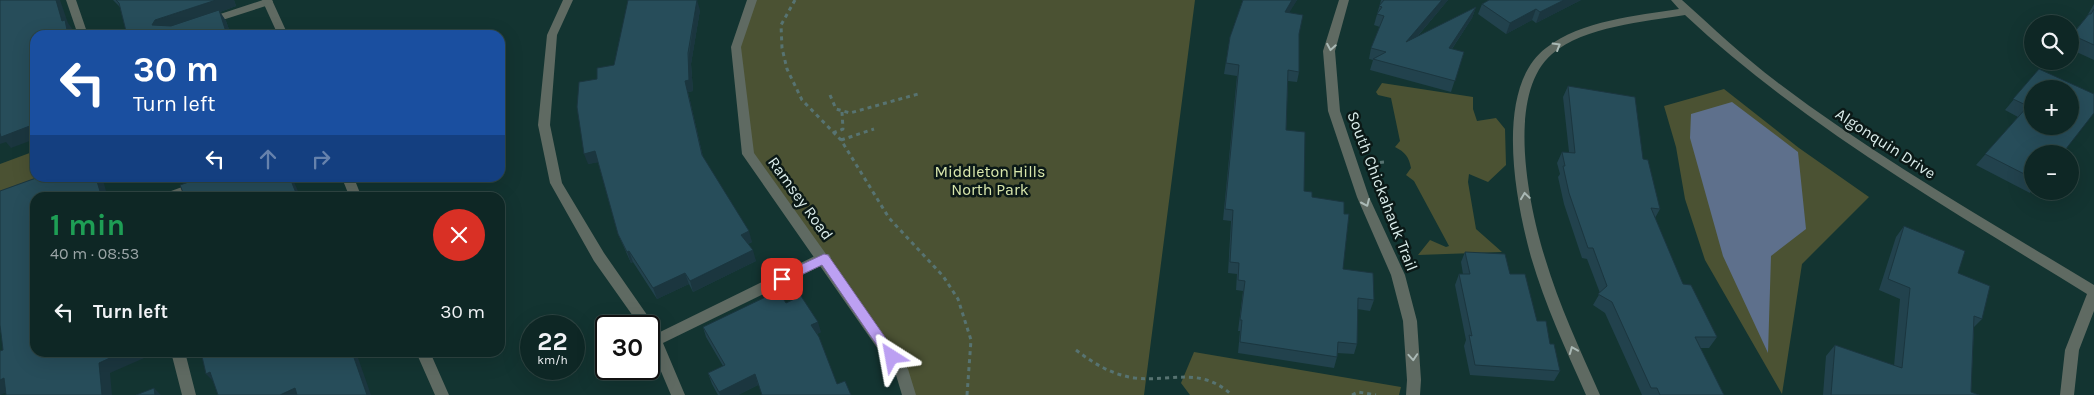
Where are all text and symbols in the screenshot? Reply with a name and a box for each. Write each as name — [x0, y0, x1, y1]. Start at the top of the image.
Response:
map controls — [2024, 15, 2079, 200]
button: search — [2024, 15, 2079, 70]
one-way arrow — [1326, 42, 1336, 51]
one-way arrow — [1552, 43, 1561, 53]
text: 30 m — [133, 49, 219, 90]
icon: left — [50, 50, 115, 115]
button: + — [2024, 80, 2079, 135]
text: Turn left — [133, 91, 216, 117]
street label: Algonquin Drive — [1832, 104, 1939, 183]
street label: South Chickahauk Trail — [1343, 109, 1422, 274]
icon: left — [201, 145, 229, 173]
icon: ahead — [254, 145, 282, 173]
icon: right — [307, 145, 335, 173]
button: − — [2024, 145, 2079, 200]
street label: Ramsey Road — [764, 153, 837, 244]
park label: Middleton Hills North Park — [934, 162, 1046, 199]
one-way arrow — [1521, 191, 1531, 200]
one-way arrow — [1360, 198, 1371, 207]
text: 1 min — [50, 207, 125, 243]
button: close — [433, 209, 485, 261]
text: 40 m · 08:53 — [50, 244, 139, 263]
pin — [761, 258, 803, 300]
icon: arrive — [768, 265, 796, 293]
icon: left — [50, 298, 78, 326]
text: Turn left — [93, 301, 168, 323]
text: 30 m — [440, 301, 485, 323]
speed limit sign: 30 — [595, 315, 660, 380]
text: 22 — [537, 327, 568, 356]
position arrow — [865, 330, 917, 382]
one-way arrow — [1569, 346, 1580, 355]
text: km/h — [537, 353, 568, 367]
one-way arrow — [1407, 354, 1418, 362]

